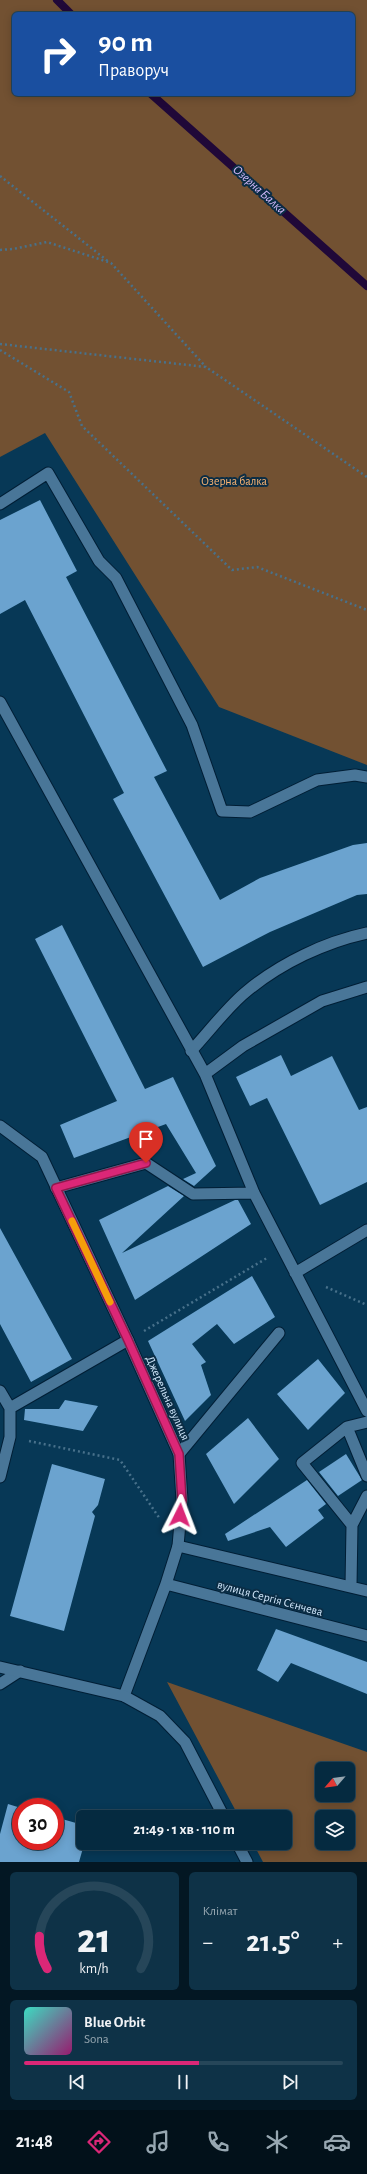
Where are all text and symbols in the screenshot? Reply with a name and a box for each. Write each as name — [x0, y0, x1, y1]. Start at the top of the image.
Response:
icon: right — [32, 28, 84, 80]
text: 90 m — [98, 29, 153, 57]
text: Праворуч — [98, 62, 169, 80]
water label: Озерна Балка — [230, 163, 288, 217]
park label: Озерна балка — [201, 475, 267, 487]
pin — [129, 1122, 163, 1163]
icon: arrive — [135, 1128, 157, 1150]
street label: Джерельна вулиця — [143, 1354, 192, 1442]
position arrow — [159, 1494, 201, 1536]
street label: вулиця Сергія Сєнчева — [216, 1578, 325, 1619]
north arrow — [315, 1762, 355, 1802]
map controls — [315, 1762, 355, 1850]
speed limit sign: 30 — [12, 1798, 64, 1850]
button: layers — [315, 1810, 355, 1850]
text: 21:49 · 1 хв · 110 m — [133, 1822, 235, 1837]
text: Клімат — [203, 1905, 237, 1918]
text: 21 — [77, 1919, 112, 1960]
text: 21.5° — [246, 1927, 300, 1957]
text: − — [203, 1931, 213, 1953]
text: + — [332, 1931, 343, 1953]
text: km/h — [80, 1962, 109, 1976]
text: Blue Orbit — [84, 2015, 145, 2030]
text: Sona — [84, 2033, 109, 2046]
icon: previous — [66, 2071, 88, 2093]
icon: pause — [172, 2071, 194, 2093]
icon: next — [279, 2071, 301, 2093]
icon: directions — [85, 2128, 113, 2156]
icon: music — [144, 2128, 172, 2156]
icon: phone — [204, 2128, 232, 2156]
icon: climate — [263, 2128, 291, 2156]
icon: car — [323, 2128, 351, 2156]
text: 21:48 — [16, 2133, 53, 2151]

